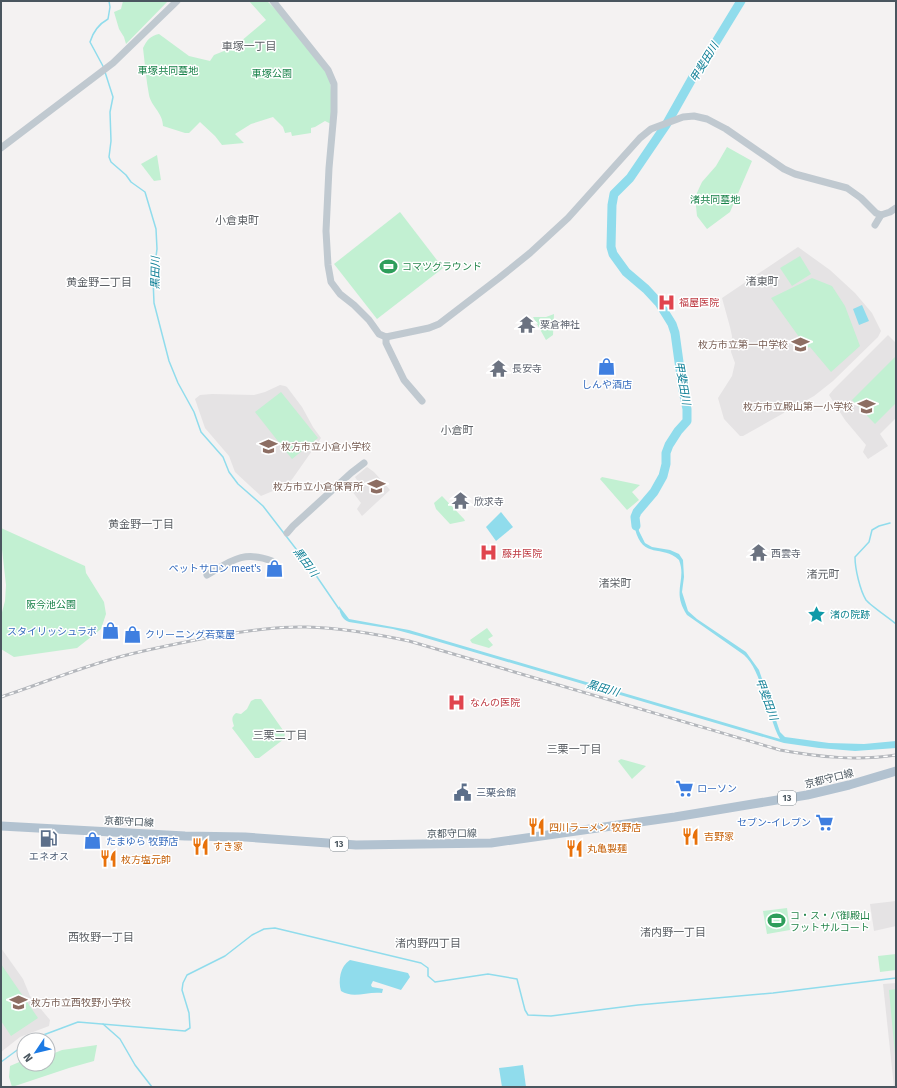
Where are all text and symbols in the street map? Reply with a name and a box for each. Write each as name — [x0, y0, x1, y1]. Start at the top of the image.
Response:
water label: 甲斐田川 — [688, 39, 722, 84]
district label: 車塚一丁目 — [222, 40, 277, 53]
park label: 車塚共同墓地 — [138, 65, 199, 77]
park label: 車塚公園 — [252, 68, 292, 80]
park label: 渚共同墓地 — [690, 194, 741, 206]
district label: 小倉東町 — [215, 214, 259, 227]
water label: 黒田川 — [149, 255, 162, 290]
sports icon: コマツグラウンド — [379, 256, 399, 276]
place label: コマツグラウンド — [402, 261, 482, 273]
district label: 渚東町 — [746, 275, 779, 288]
district label: 黄金野二丁目 — [66, 276, 132, 289]
hospital icon: 福屋医院 — [656, 292, 676, 312]
place label: 福屋医院 — [679, 297, 719, 309]
temple icon: 粟倉神社 — [517, 314, 537, 334]
place label: 粟倉神社 — [540, 319, 580, 331]
school or university icon: 枚方市立第一中学校 — [791, 334, 811, 354]
place label: 枚方市立第一中学校 — [698, 339, 788, 351]
shop icon: しんや酒店 — [597, 357, 617, 377]
temple icon: 長安寺 — [489, 358, 509, 378]
water label: 甲斐田川 — [672, 360, 693, 407]
place label: 長安寺 — [512, 363, 542, 375]
place label: しんや酒店 — [582, 379, 632, 391]
school or university icon: 枚方市立殿山第一小学校 — [856, 396, 876, 416]
place label: 枚方市立殿山第一小学校 — [743, 401, 853, 413]
district label: 小倉町 — [441, 424, 474, 437]
school or university icon: 枚方市立小倉小学校 — [258, 436, 278, 456]
place label: 枚方市立小倉小学校 — [281, 441, 371, 453]
school or university icon: 枚方市立小倉保育所 — [366, 476, 386, 496]
place label: 枚方市立小倉保育所 — [273, 481, 363, 493]
temple icon: 欣求寺 — [451, 491, 471, 511]
place label: 欣求寺 — [474, 496, 504, 508]
district label: 黄金野一丁目 — [108, 518, 174, 531]
hospital icon: 藤井医院 — [479, 543, 499, 563]
temple icon: 西雲寺 — [748, 543, 768, 563]
water label: 黒田川 — [290, 545, 321, 580]
place label: 藤井医院 — [502, 548, 542, 560]
place label: 西雲寺 — [771, 548, 801, 560]
shop icon: ペットサロン meet's — [264, 558, 284, 578]
place label: ペットサロン meet's — [169, 563, 261, 575]
district label: 渚元町 — [807, 568, 840, 581]
district label: 渚栄町 — [599, 577, 632, 590]
park label: 阪今池公園 — [26, 599, 76, 611]
place icon: 渚の院跡 — [807, 604, 827, 624]
place label: 渚の院跡 — [830, 609, 870, 621]
shop icon: スタイリッシュラボ — [100, 621, 120, 641]
shop icon: クリーニング若葉屋 — [122, 624, 142, 644]
place label: スタイリッシュラボ — [7, 626, 97, 638]
place label: クリーニング若葉屋 — [145, 629, 235, 641]
water label: 甲斐田川 — [753, 676, 781, 723]
water label: 黒田川 — [585, 678, 621, 700]
hospital icon: なんの医院 — [447, 692, 467, 712]
place label: なんの医院 — [470, 697, 520, 709]
district label: 三栗二丁目 — [253, 729, 308, 742]
district label: 三栗一丁目 — [547, 743, 602, 756]
street label: 京都守口線 — [804, 767, 855, 791]
supermarket icon: ローソン — [674, 778, 694, 798]
public building icon: 三栗会館 — [453, 782, 473, 802]
place label: ローソン — [697, 783, 737, 795]
place label: 三栗会館 — [476, 787, 516, 799]
road number: 13 — [778, 791, 796, 805]
supermarket icon: セブン-イレブン — [814, 812, 834, 832]
street label: 京都守口線 — [104, 815, 154, 829]
restaurant icon: 四川ラーメン 牧野店 — [526, 817, 546, 837]
place label: セブン-イレブン — [737, 817, 811, 829]
place label: 四川ラーメン 牧野店 — [549, 822, 641, 834]
restaurant icon: 吉野家 — [681, 826, 701, 846]
street label: 京都守口線 — [427, 828, 477, 840]
fuel station icon: エネオス — [39, 829, 59, 849]
shop icon: たまゆら 牧野店 — [83, 831, 103, 851]
place label: 吉野家 — [704, 831, 734, 843]
place label: たまゆら 牧野店 — [106, 836, 178, 848]
restaurant icon: すき家 — [190, 836, 210, 856]
road number: 13 — [330, 837, 348, 851]
restaurant icon: 丸亀製麺 — [564, 838, 584, 858]
place label: すき家 — [213, 841, 243, 853]
place label: 丸亀製麺 — [587, 843, 627, 855]
restaurant icon: 枚方塩元帥 — [98, 849, 118, 869]
place label: エネオス — [29, 851, 69, 863]
place label: 枚方塩元帥 — [121, 854, 171, 866]
place label: コ・ス・パ御殿山 フットサルコート — [790, 910, 870, 934]
sports icon: コ・ス・パ御殿山 フットサルコート — [767, 911, 787, 931]
district label: 渚内野一丁目 — [640, 926, 706, 939]
district label: 西牧野一丁目 — [68, 931, 134, 944]
district label: 渚内野四丁目 — [395, 937, 461, 950]
school or university icon: 枚方市立西牧野小学校 — [8, 992, 28, 1012]
place label: 枚方市立西牧野小学校 — [31, 997, 131, 1009]
north arrow — [16, 1032, 56, 1072]
text: N — [21, 1051, 36, 1064]

